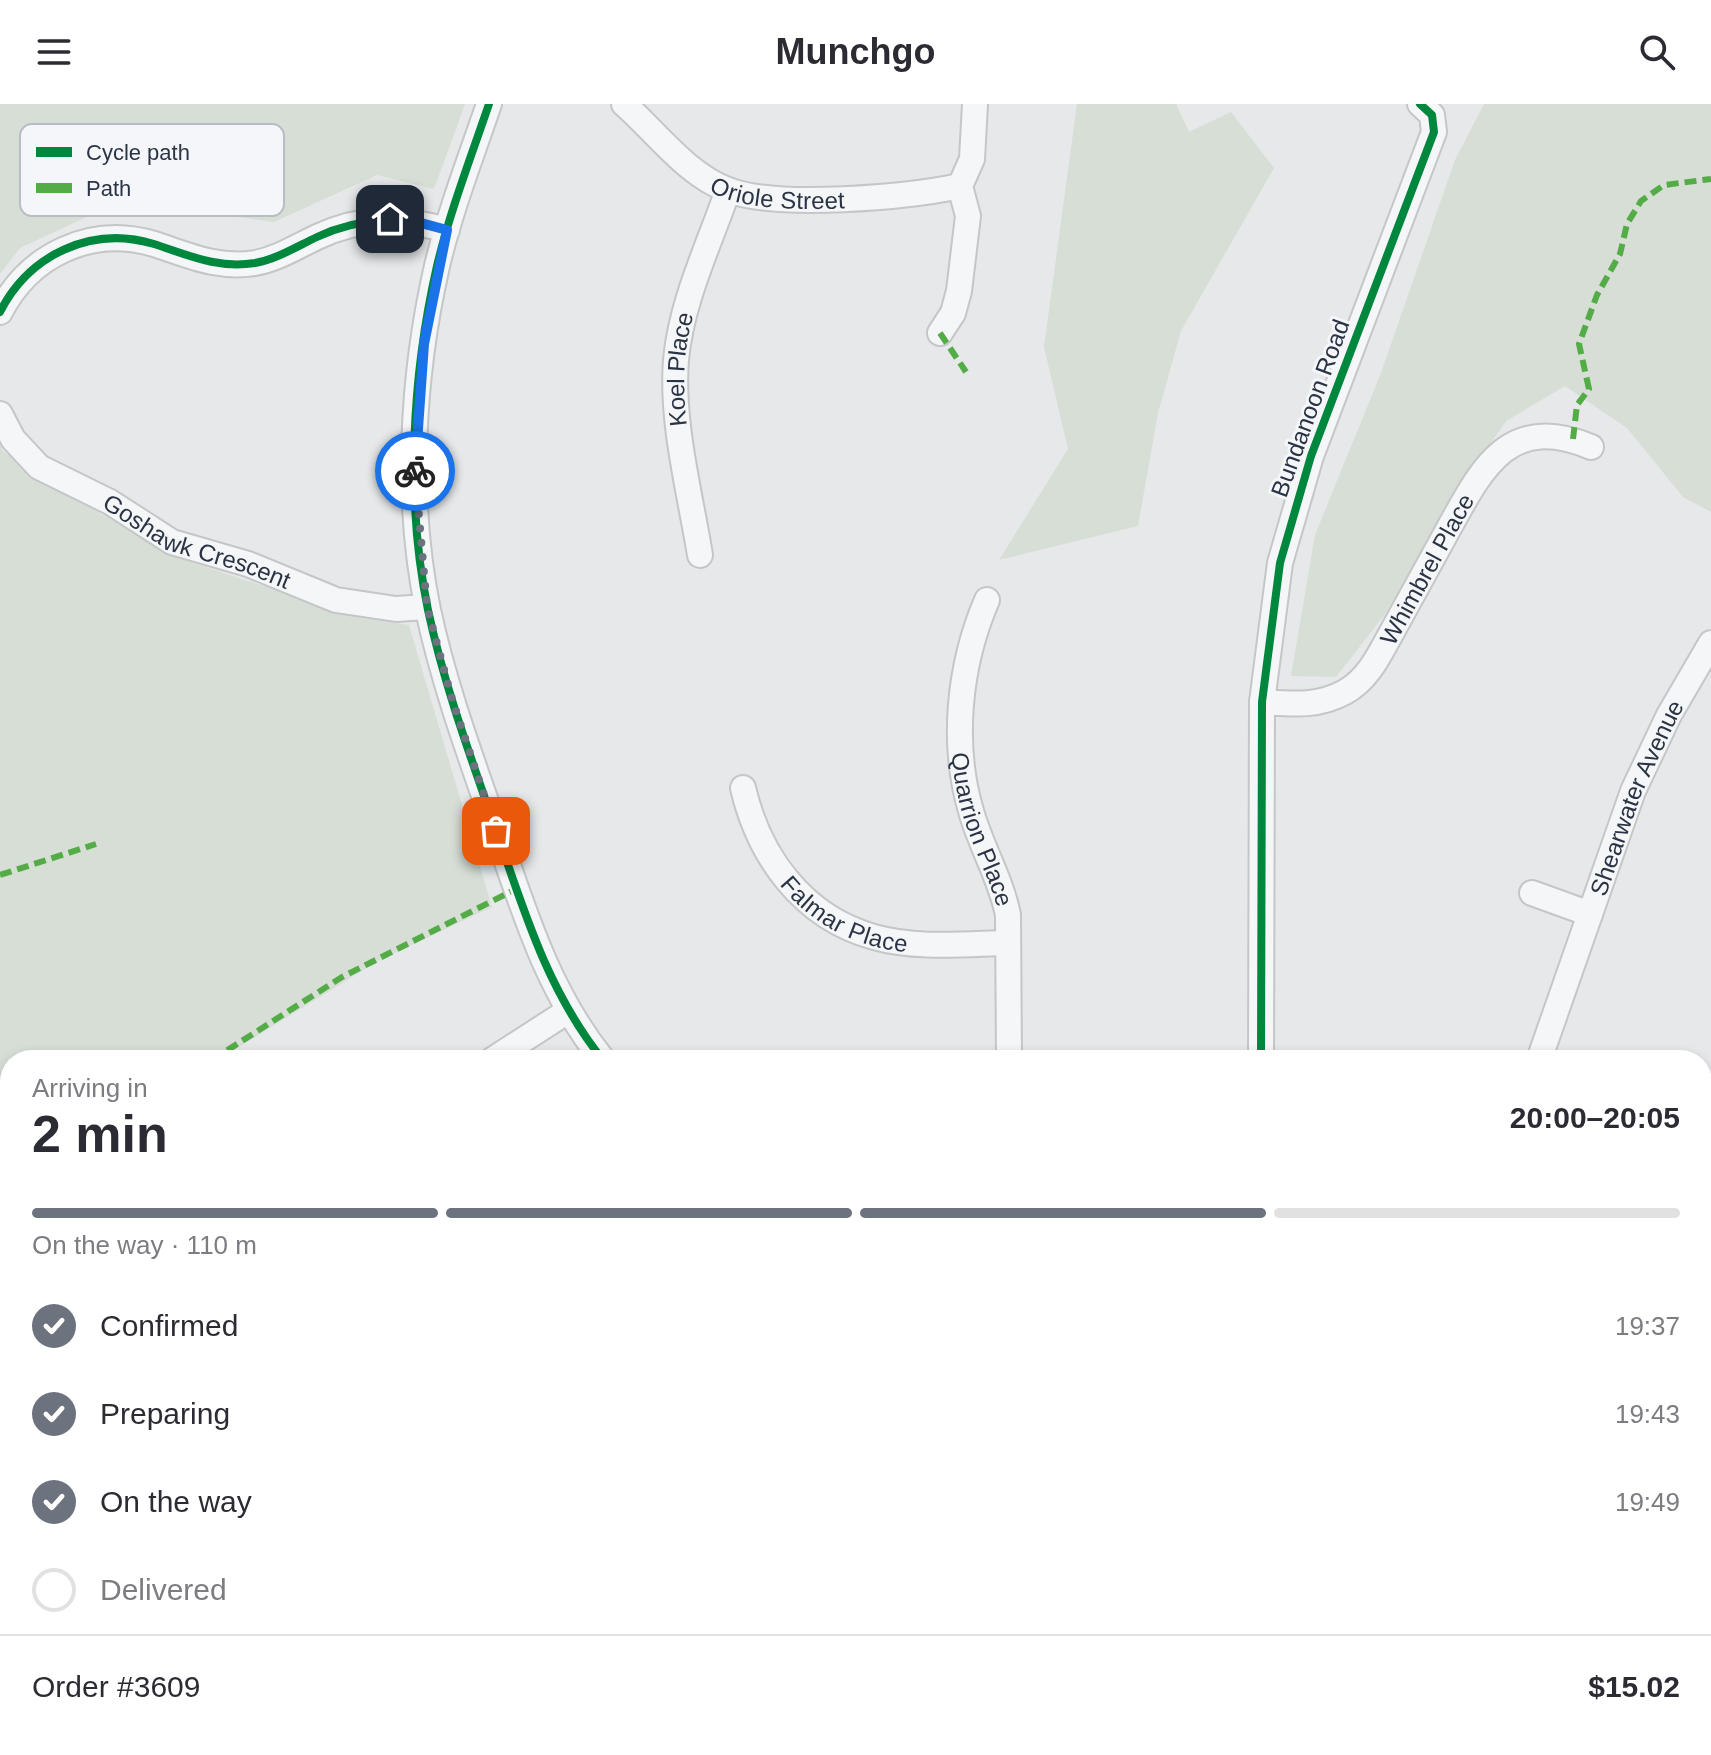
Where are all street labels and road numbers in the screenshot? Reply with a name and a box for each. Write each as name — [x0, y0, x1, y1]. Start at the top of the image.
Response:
street label: Oriole Street — [706, 171, 845, 214]
street label: Koel Place — [662, 309, 698, 428]
street label: Bundanoon Road — [1265, 316, 1355, 500]
street label: Goshawk Crescent — [99, 488, 295, 594]
street label: Whimbrel Place — [1374, 489, 1479, 649]
street label: Shearwater Avenue — [1584, 695, 1688, 899]
street label: Quarrion Place — [947, 751, 1019, 909]
street label: Falmar Place — [776, 870, 909, 957]

